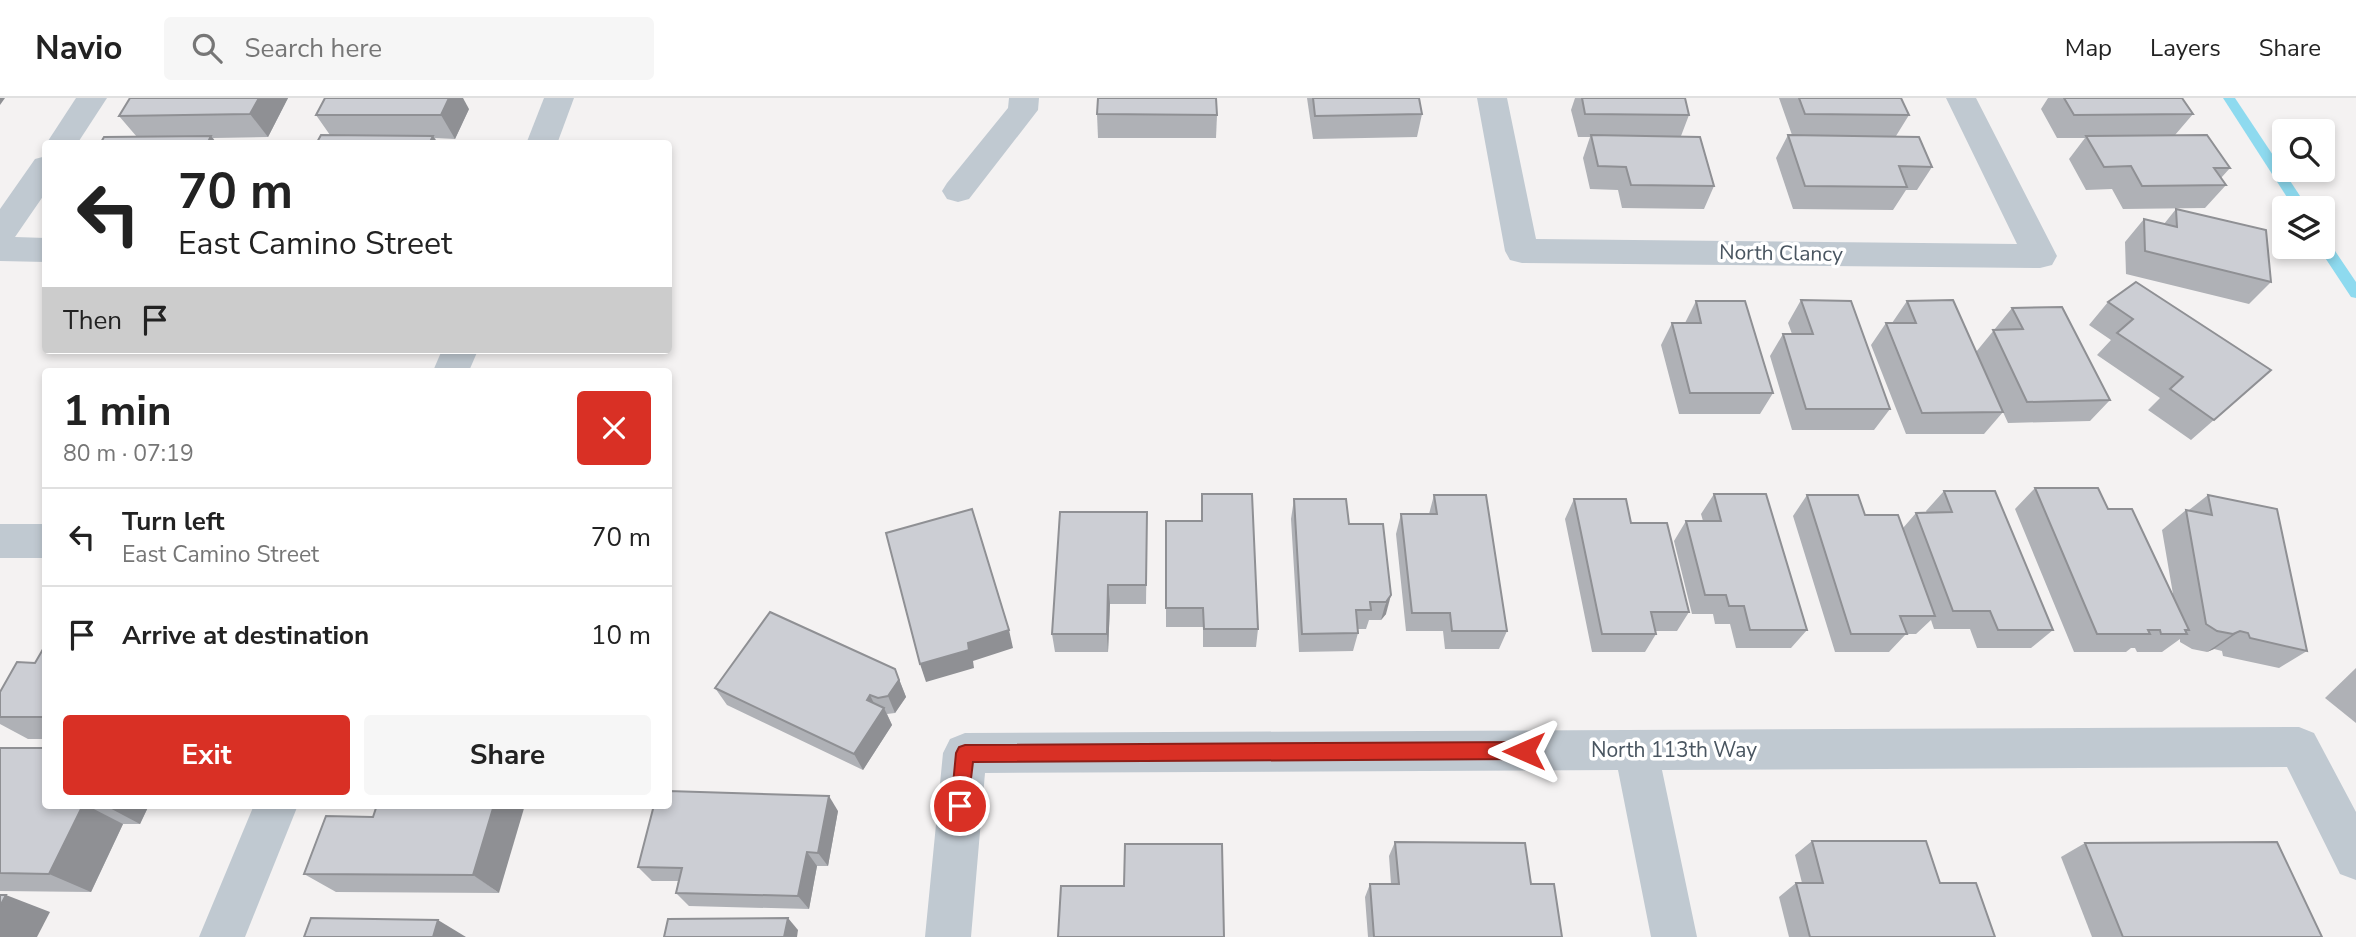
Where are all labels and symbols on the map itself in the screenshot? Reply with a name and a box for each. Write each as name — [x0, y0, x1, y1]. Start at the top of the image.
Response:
street label: North Clancy — [1719, 238, 1843, 268]
position arrow — [1487, 714, 1561, 788]
street label: North 113th Way — [1591, 736, 1757, 764]
pin — [930, 776, 990, 836]

